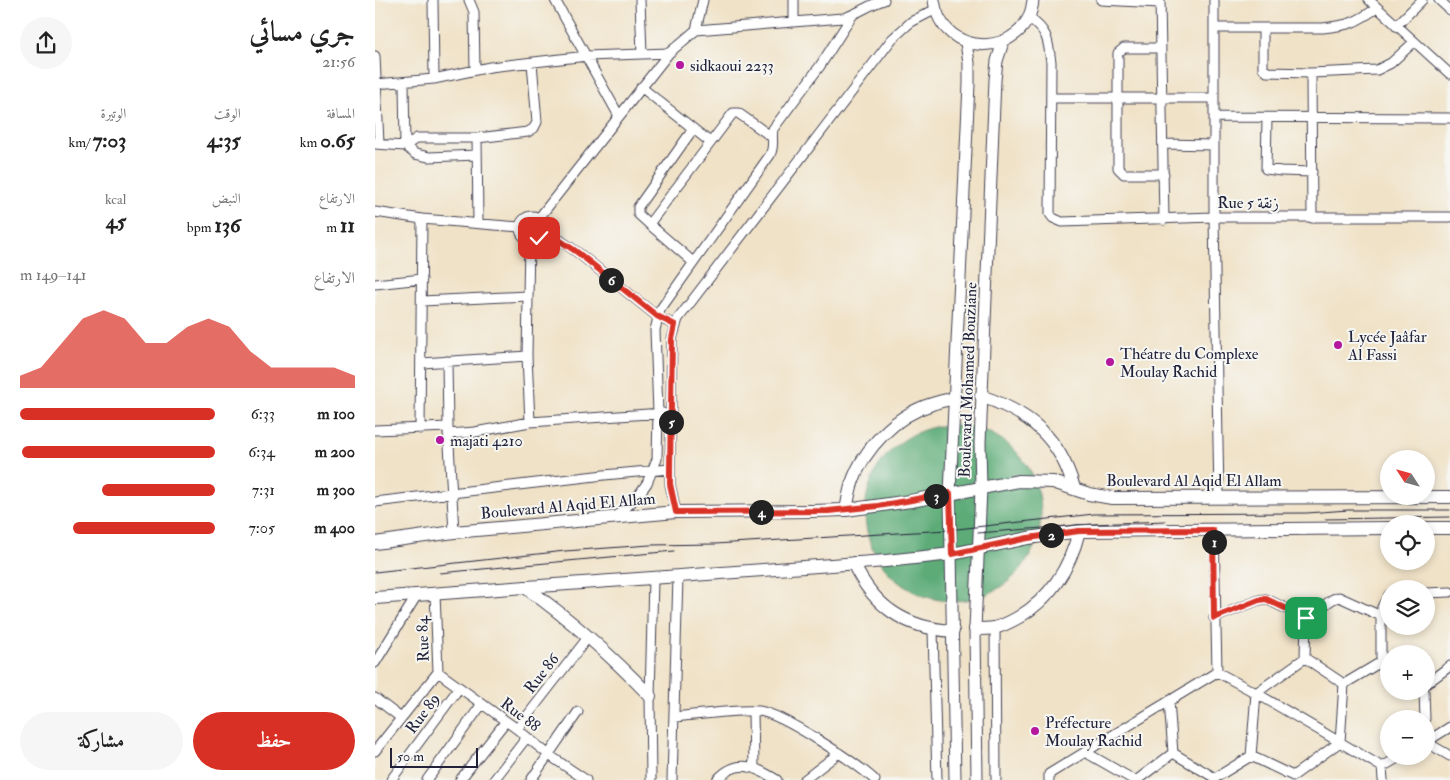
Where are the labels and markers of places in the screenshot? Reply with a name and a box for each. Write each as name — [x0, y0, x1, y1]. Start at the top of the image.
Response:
place label: sidkaoui 2233 — [690, 56, 774, 76]
marker: sidkaoui 2233 — [674, 59, 686, 71]
pin — [518, 217, 560, 259]
pin: 6 — [599, 268, 623, 292]
place label: Lycée Jaâfar Al Fassi — [1347, 327, 1427, 365]
marker: Lycée Jaâfar Al Fassi — [1332, 339, 1344, 351]
place label: Théatre du Complexe Moulay Rachid — [1120, 344, 1259, 382]
marker: Théatre du Complexe Moulay Rachid — [1104, 356, 1116, 368]
pin: 5 — [659, 410, 683, 434]
place label: majati 4210 — [450, 431, 523, 451]
marker: majati 4210 — [434, 434, 446, 446]
pin: 3 — [923, 484, 949, 508]
pin: 4 — [749, 500, 773, 524]
pin: 2 — [1039, 522, 1063, 548]
pin: 1 — [1201, 530, 1227, 554]
pin — [1285, 597, 1327, 639]
place label: Préfecture Moulay Rachid — [1045, 713, 1142, 751]
marker: Préfecture Moulay Rachid — [1029, 725, 1041, 737]

